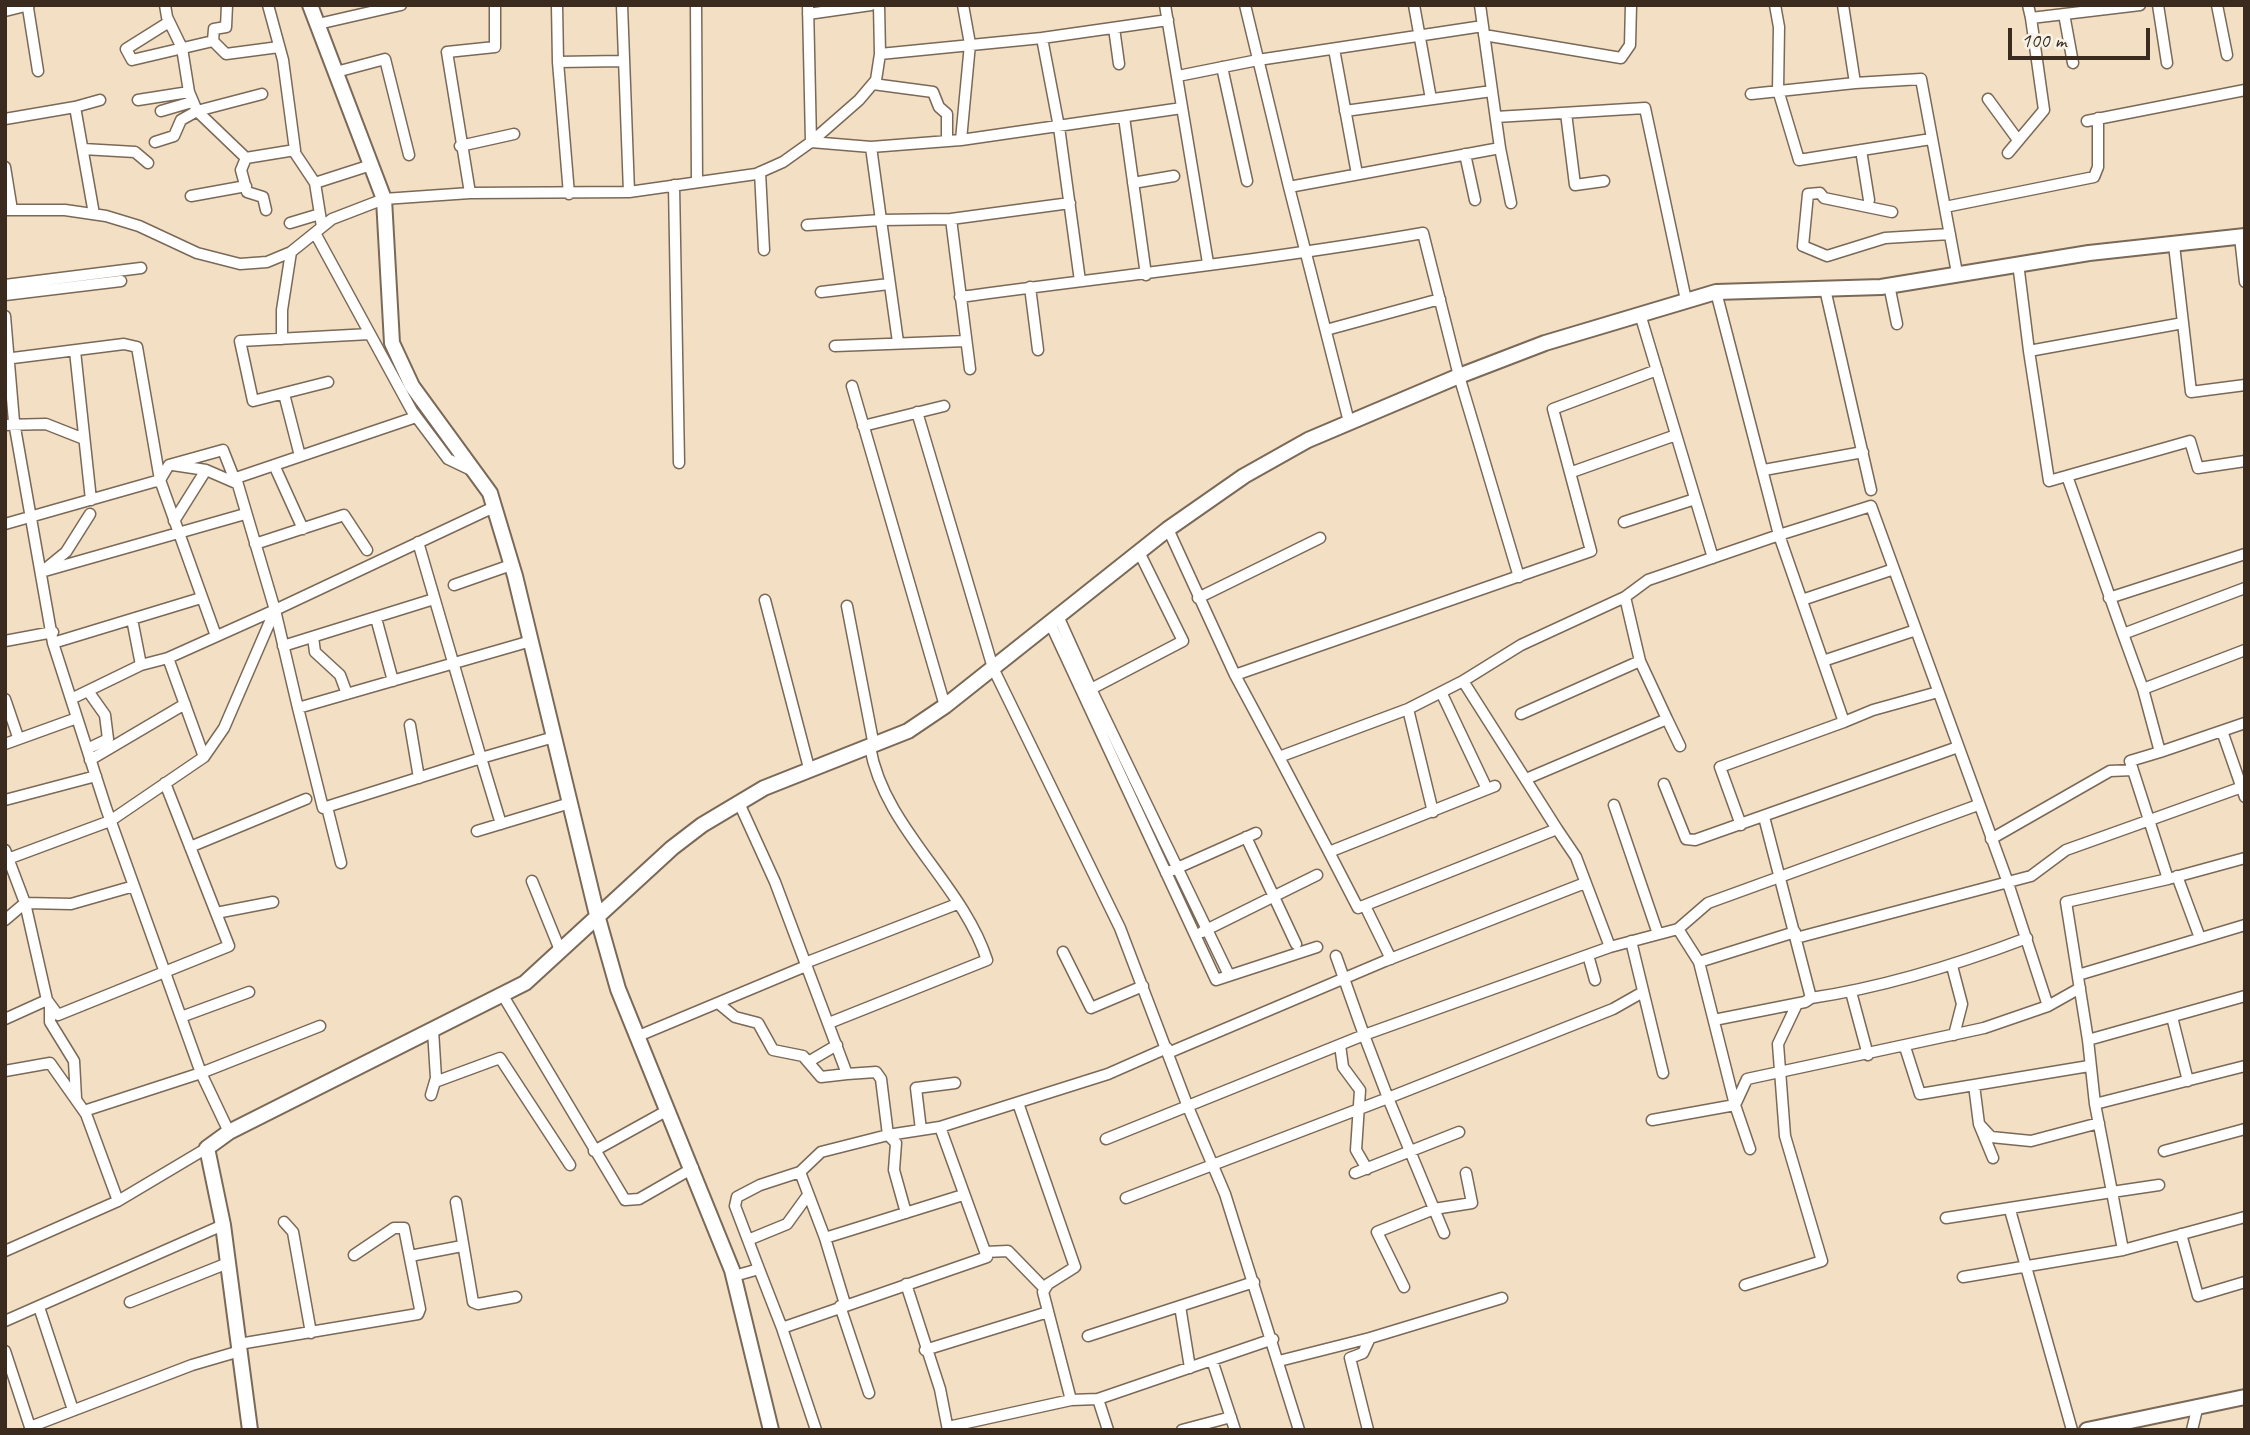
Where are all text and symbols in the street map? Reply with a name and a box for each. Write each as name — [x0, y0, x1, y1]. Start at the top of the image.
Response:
scale bar — [2012, 14, 2154, 58]
text: 100 m — [2021, 27, 2066, 53]

